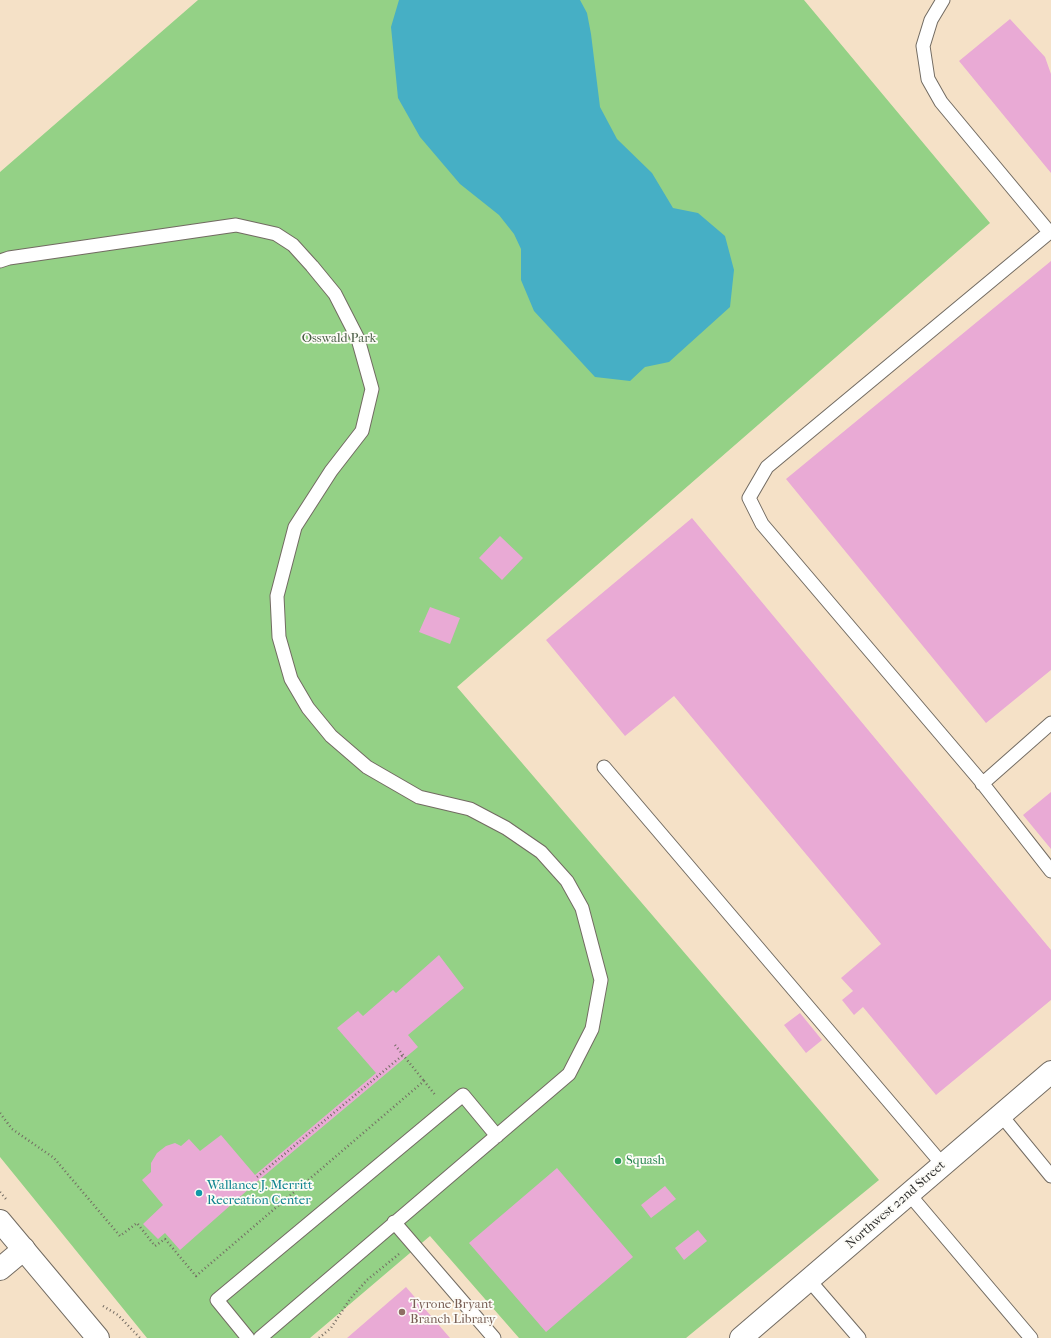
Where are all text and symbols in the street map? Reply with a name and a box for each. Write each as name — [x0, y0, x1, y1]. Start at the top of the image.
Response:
park label: Osswald Park — [302, 331, 376, 347]
place label: Squash — [626, 1153, 665, 1169]
marker: Squash — [613, 1156, 623, 1166]
street label: Northwest 22nd Street — [843, 1158, 949, 1252]
place label: Wallance J. Merritt Recreation Center — [207, 1178, 313, 1209]
marker: Wallance J. Merritt Recreation Center — [194, 1188, 204, 1198]
place label: Tyrone Bryant Branch Library — [410, 1297, 496, 1328]
marker: Tyrone Bryant Branch Library — [397, 1307, 407, 1317]

